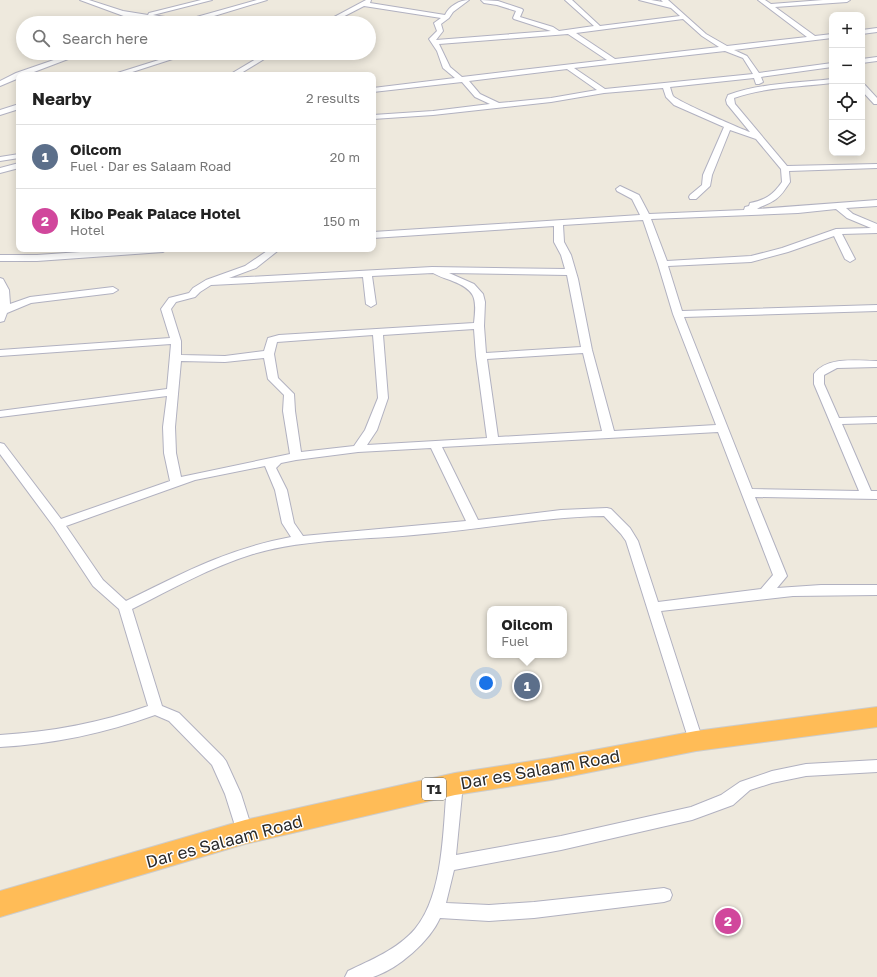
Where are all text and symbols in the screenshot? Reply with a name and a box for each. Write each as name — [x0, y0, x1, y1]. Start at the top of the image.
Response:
map controls — [829, 12, 865, 156]
button: + — [829, 12, 865, 48]
search box — [16, 16, 376, 60]
icon: search — [30, 27, 52, 49]
text: Search here — [62, 29, 148, 47]
button: − — [829, 48, 865, 84]
button: locate — [829, 84, 865, 120]
text: Nearby — [32, 88, 92, 109]
text: 2 results — [306, 90, 360, 106]
button: layers — [829, 120, 865, 156]
text: Oilcom — [70, 140, 121, 158]
text: 1 — [42, 149, 48, 165]
text: 20 m — [330, 149, 360, 165]
text: Fuel · Dar es Salaam Road — [70, 158, 231, 174]
text: Kibo Peak Palace Hotel — [70, 204, 241, 222]
text: 2 — [41, 213, 49, 229]
text: 150 m — [323, 213, 360, 229]
text: Hotel — [70, 222, 105, 238]
popup — [487, 606, 567, 658]
text: Oilcom — [501, 615, 553, 633]
text: Fuel — [501, 633, 529, 649]
pin: 1 — [514, 671, 540, 701]
your location — [476, 673, 496, 693]
street label: Dar es Salaam Road — [459, 745, 621, 793]
road number: T1 — [422, 778, 446, 800]
street label: Dar es Salaam Road — [143, 810, 305, 872]
pin: 2 — [715, 906, 741, 936]

